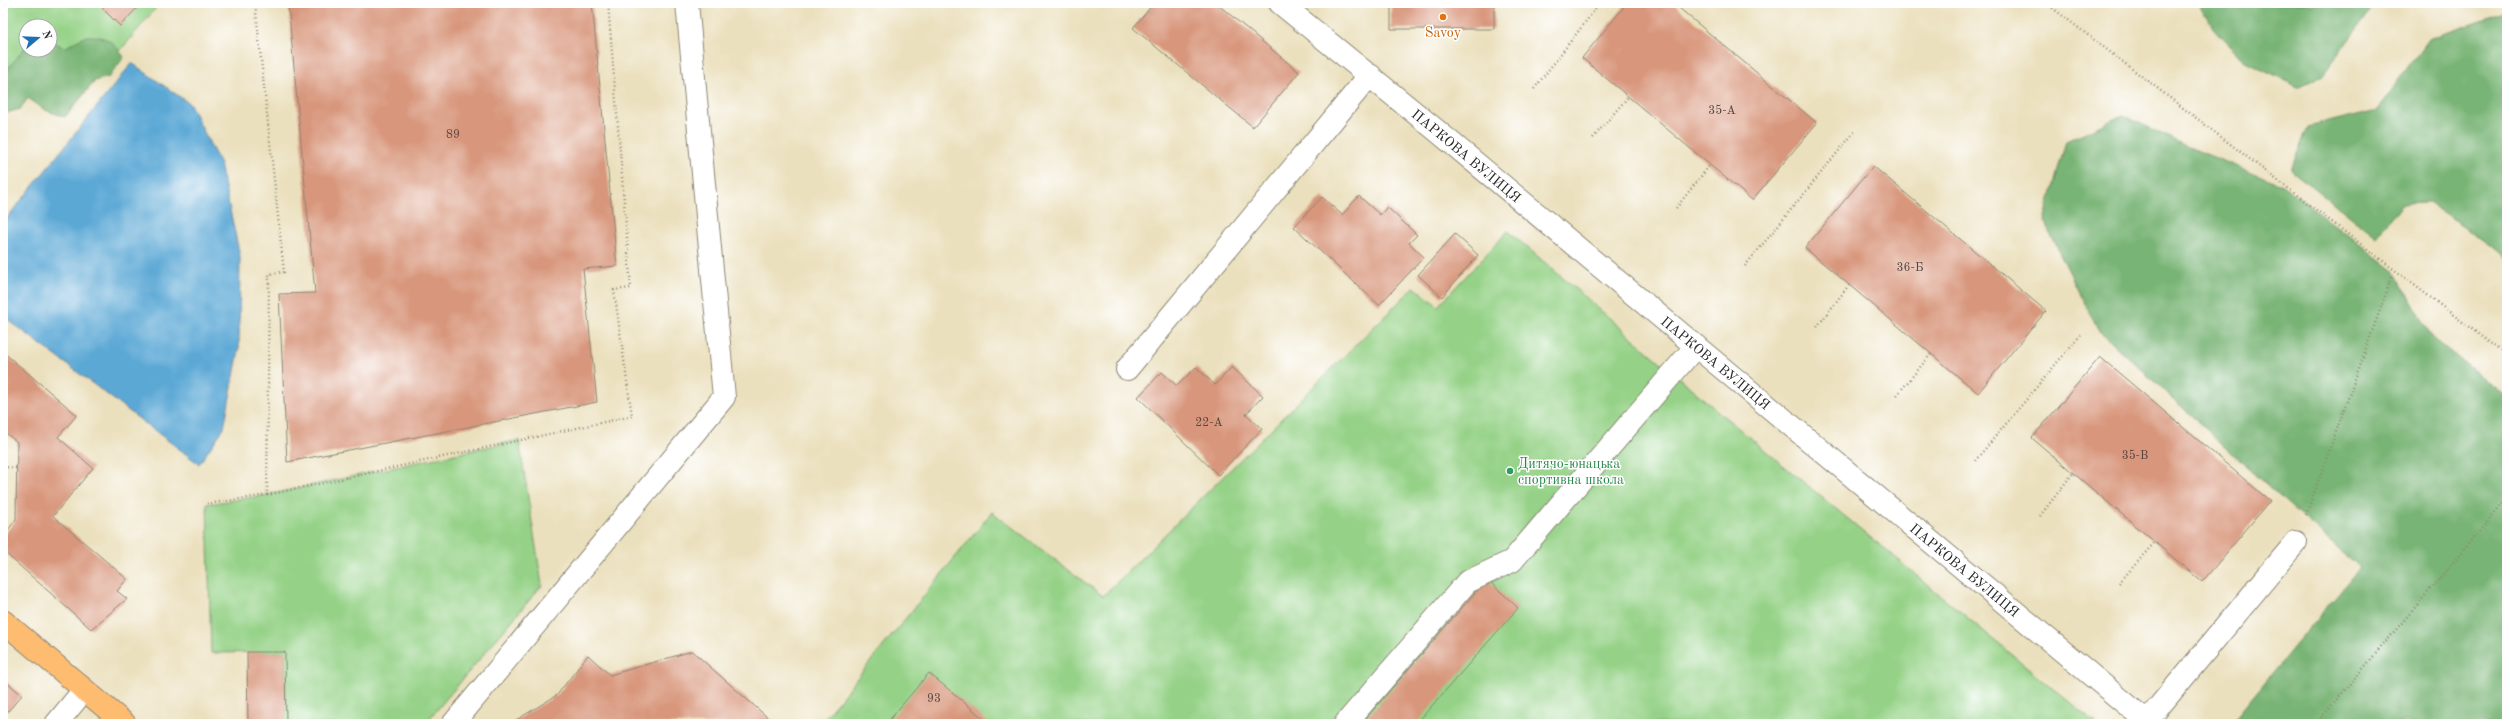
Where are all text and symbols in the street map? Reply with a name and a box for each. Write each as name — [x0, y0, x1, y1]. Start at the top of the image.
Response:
marker: Savoy — [1438, 12, 1448, 22]
north arrow — [18, 18, 58, 58]
place label: Savoy — [1425, 26, 1462, 40]
text: N — [39, 29, 53, 42]
house number: 35-А — [1708, 104, 1736, 117]
street label: ПАРКОВА ВУЛИЦЯ — [1409, 107, 1523, 206]
house number: 89 — [446, 129, 460, 141]
house number: 36-Б — [1897, 262, 1923, 274]
street label: ПАРКОВА ВУЛИЦЯ — [1658, 314, 1772, 413]
house number: 22-А — [1195, 417, 1223, 429]
house number: 35-В — [2122, 449, 2148, 462]
place label: Дитячо-юнацька спортивна школа — [1518, 457, 1624, 487]
marker: Дитячо-юнацька спортивна школа — [1505, 466, 1515, 476]
street label: ПАРКОВА ВУЛИЦЯ — [1907, 521, 2021, 620]
house number: 93 — [927, 693, 941, 705]

